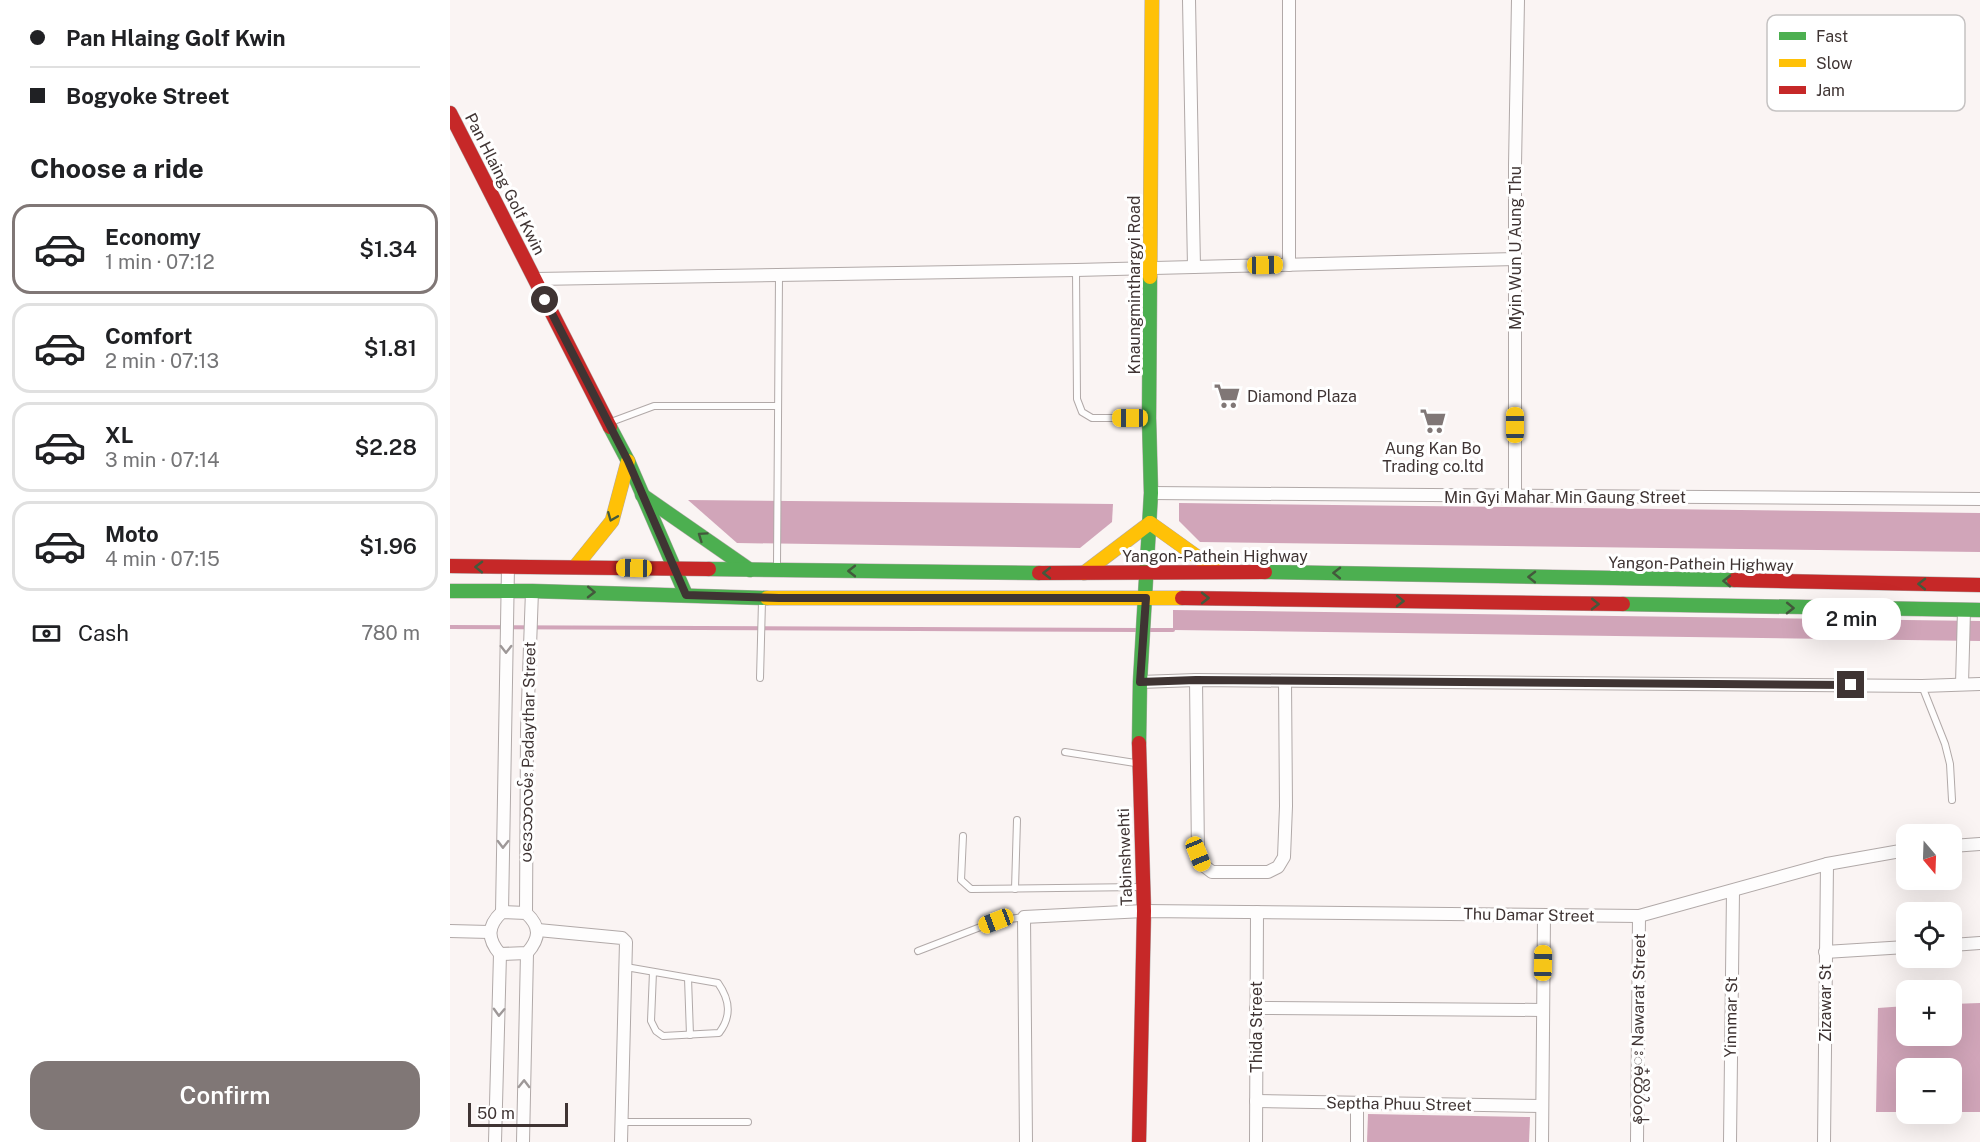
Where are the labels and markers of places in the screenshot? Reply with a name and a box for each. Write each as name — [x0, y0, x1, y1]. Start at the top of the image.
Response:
supermarket icon: Diamond Plaza — [1212, 381, 1242, 411]
place label: Diamond Plaza — [1247, 387, 1357, 406]
supermarket icon: Aung Kan Bo Trading co.ltd — [1418, 406, 1448, 436]
place label: Aung Kan Bo Trading co.ltd — [1382, 439, 1484, 476]

